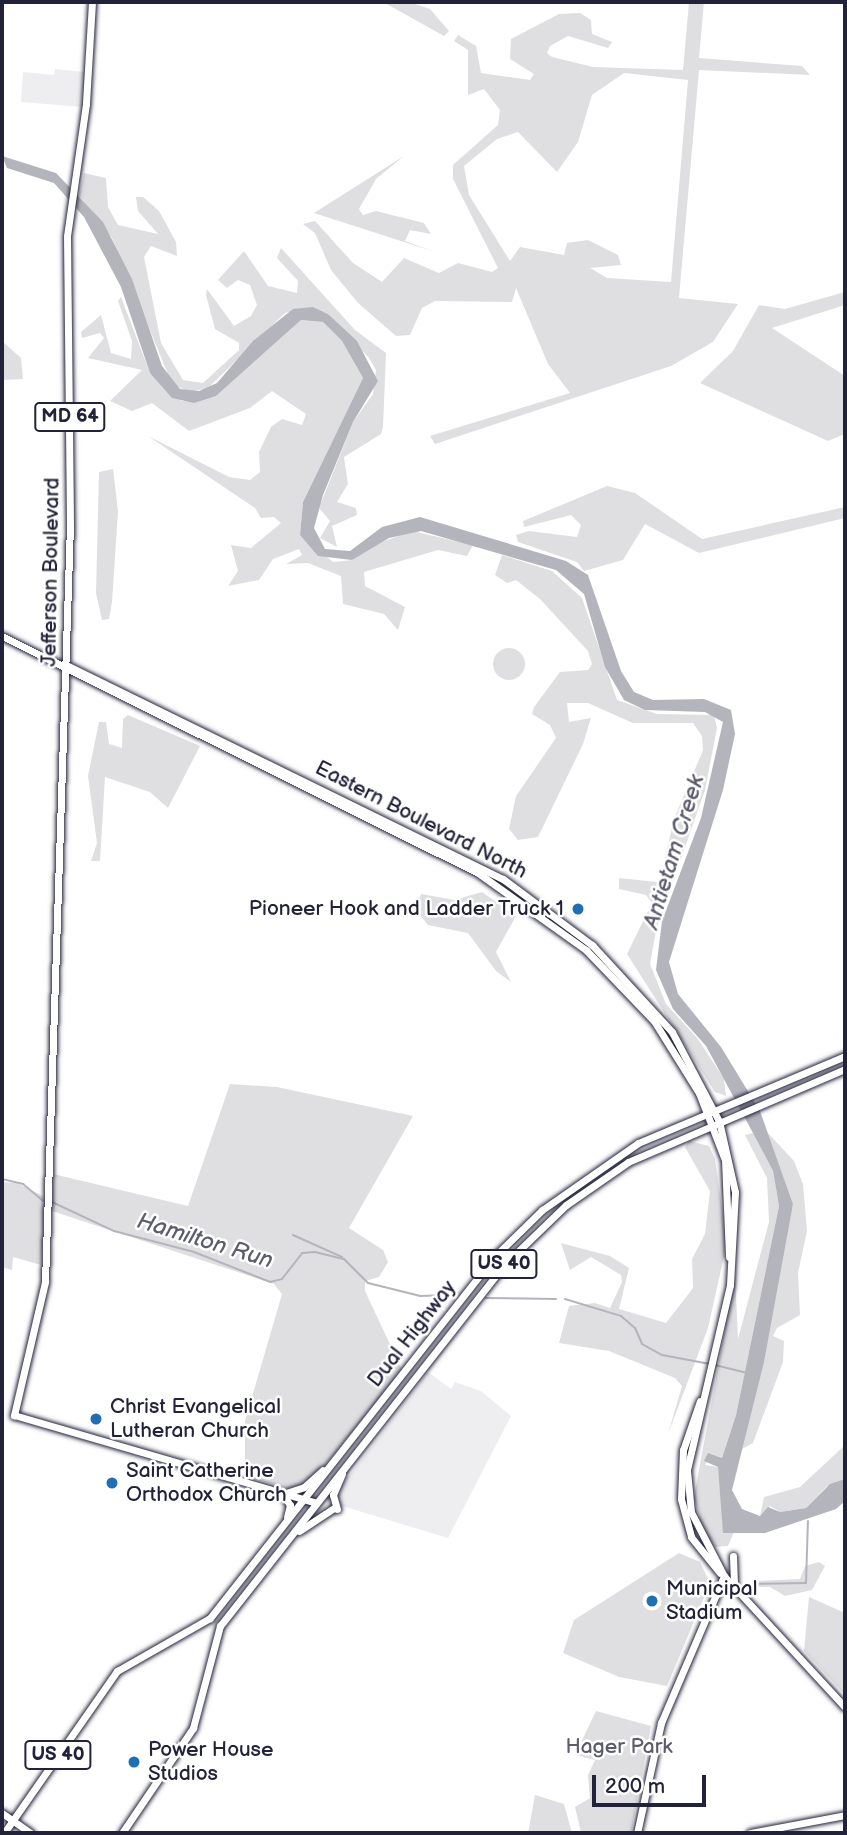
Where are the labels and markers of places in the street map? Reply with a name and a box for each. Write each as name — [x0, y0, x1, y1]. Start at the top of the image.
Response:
place label: Pioneer Hook and Ladder Truck 1 — [248, 896, 564, 922]
marker: Pioneer Hook and Ladder Truck 1 — [570, 901, 586, 917]
place label: Christ Evangelical Lutheran Church — [110, 1394, 281, 1444]
marker: Christ Evangelical Lutheran Church — [88, 1411, 104, 1427]
place label: Saint Catherine Orthodox Church — [126, 1458, 287, 1508]
marker: Saint Catherine Orthodox Church — [104, 1475, 120, 1491]
place label: Municipal Stadium — [666, 1576, 757, 1626]
marker: Municipal Stadium — [644, 1593, 660, 1609]
place label: Power House Studios — [148, 1737, 273, 1787]
marker: Power House Studios — [126, 1754, 142, 1770]

